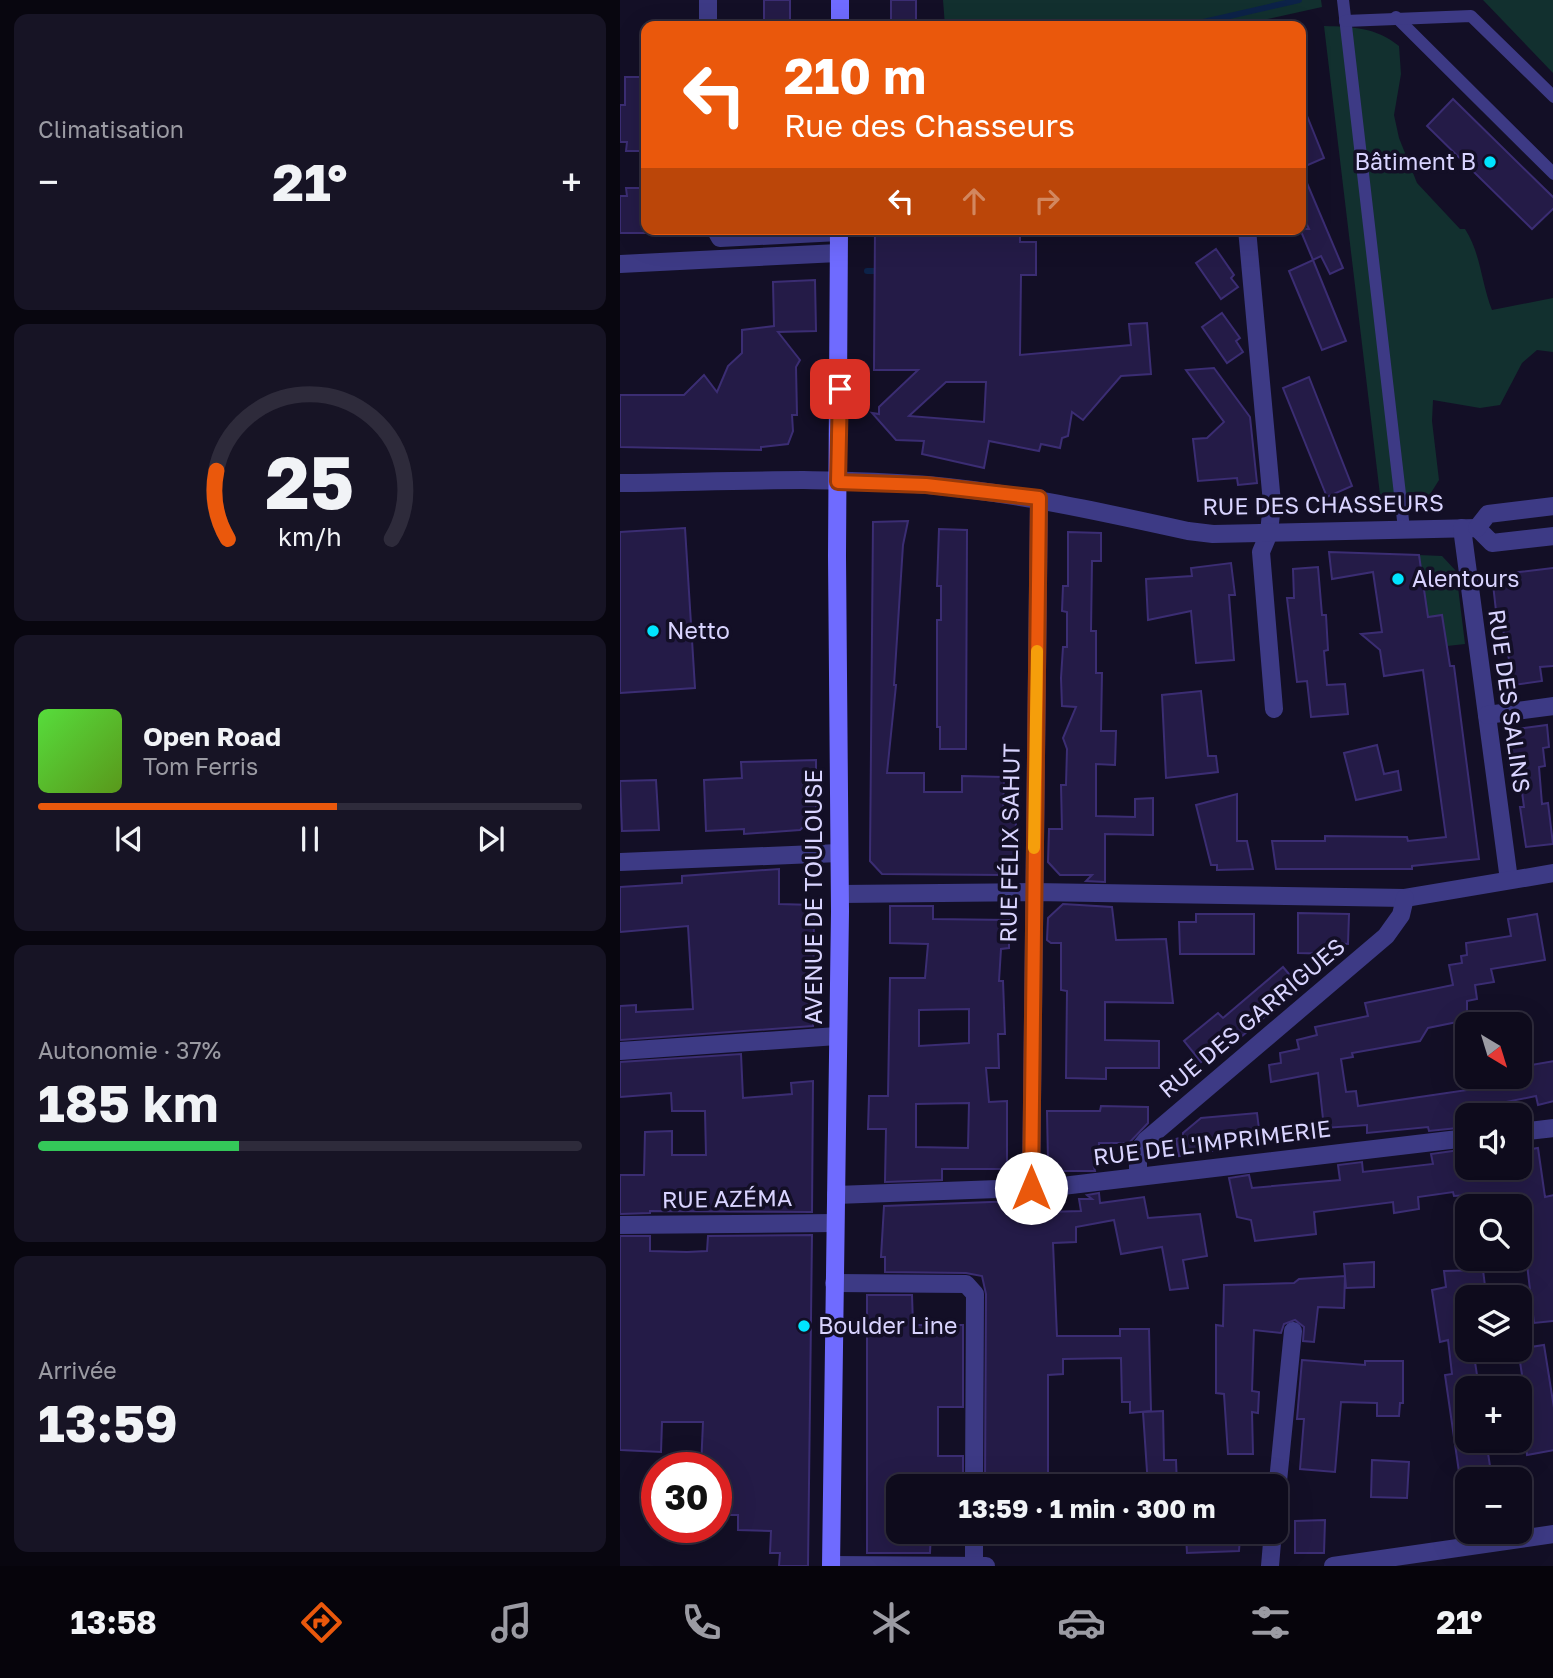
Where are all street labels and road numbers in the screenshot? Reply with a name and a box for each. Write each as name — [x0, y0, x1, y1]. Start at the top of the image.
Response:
street label: RUE DES CHASSEURS — [1202, 488, 1444, 520]
street label: RUE DES SALINS — [1483, 607, 1537, 794]
street label: RUE FÉLIX SAHUT — [993, 743, 1025, 943]
street label: AVENUE DE TOULOUSE — [799, 769, 827, 1025]
street label: RUE DES GARRIGUES — [1153, 931, 1350, 1103]
street label: RUE DE L'IMPRIMERIE — [1091, 1114, 1332, 1170]
street label: RUE AZÉMA — [662, 1183, 792, 1213]

